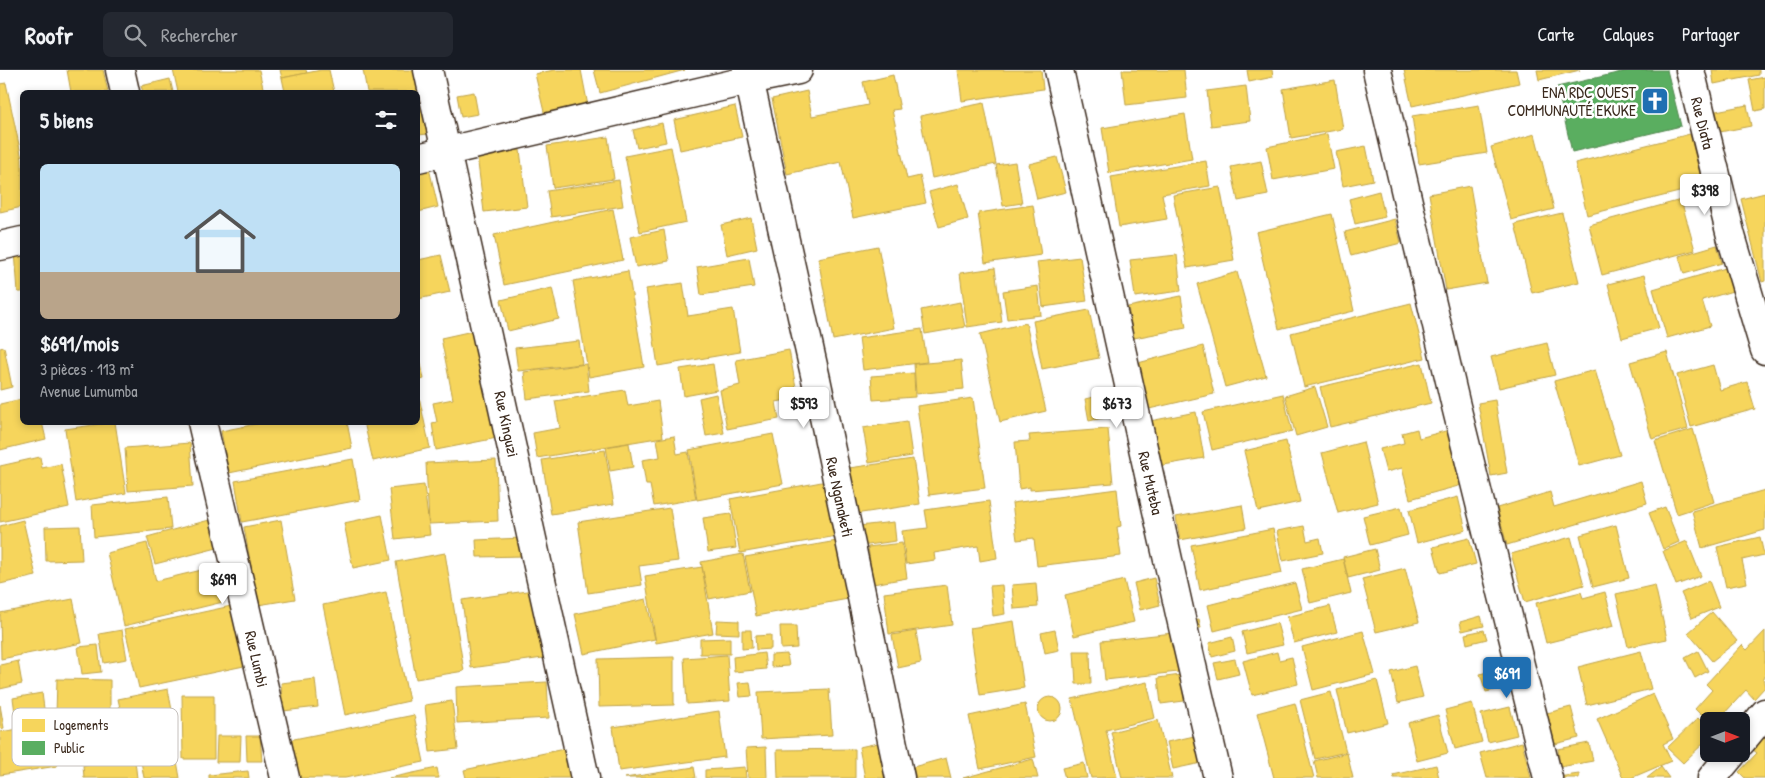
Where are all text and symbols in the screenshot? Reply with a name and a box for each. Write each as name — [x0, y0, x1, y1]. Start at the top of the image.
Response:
search box — [103, 12, 453, 57]
text: Roofr — [25, 19, 73, 51]
icon: search — [121, 21, 149, 49]
text: Rechercher — [161, 22, 238, 48]
text: Carte — [1537, 22, 1575, 47]
text: Calques — [1603, 22, 1654, 47]
text: Partager — [1682, 22, 1740, 47]
place label: ENA RDC OUEST COMMUNAUTÉ EKUKE — [1507, 81, 1637, 121]
church icon: ENA RDC OUEST COMMUNAUTÉ EKUKE — [1640, 86, 1670, 116]
street label: Rue Diata — [1686, 95, 1720, 151]
text: 5 biens — [40, 106, 93, 135]
icon: filters — [372, 106, 400, 134]
pin: $398 — [1675, 174, 1735, 216]
text: $398 — [1691, 179, 1719, 201]
icon: home — [175, 196, 265, 286]
text: $691/mois — [40, 329, 119, 358]
text: 3 pièces · 113 m² — [40, 358, 134, 380]
text: Avenue Lumumba — [40, 380, 138, 402]
pin: $593 — [774, 386, 834, 429]
pin: $673 — [1087, 386, 1147, 429]
street label: Rue Kinguzi — [489, 389, 525, 459]
text: $593 — [790, 392, 818, 414]
text: $673 — [1102, 392, 1132, 414]
street label: Rue Muteba — [1133, 449, 1169, 517]
street label: Rue Nganaketi — [821, 455, 859, 539]
pin: $699 — [193, 562, 253, 605]
text: $699 — [210, 568, 236, 590]
street label: Rue Lumbi — [240, 629, 274, 689]
pin: $691 — [1477, 656, 1537, 699]
text: $691 — [1494, 662, 1520, 684]
legend — [12, 708, 178, 766]
north arrow — [1700, 712, 1750, 762]
map controls — [1700, 712, 1750, 762]
text: Logements — [54, 715, 108, 735]
text: Public — [54, 738, 85, 757]

